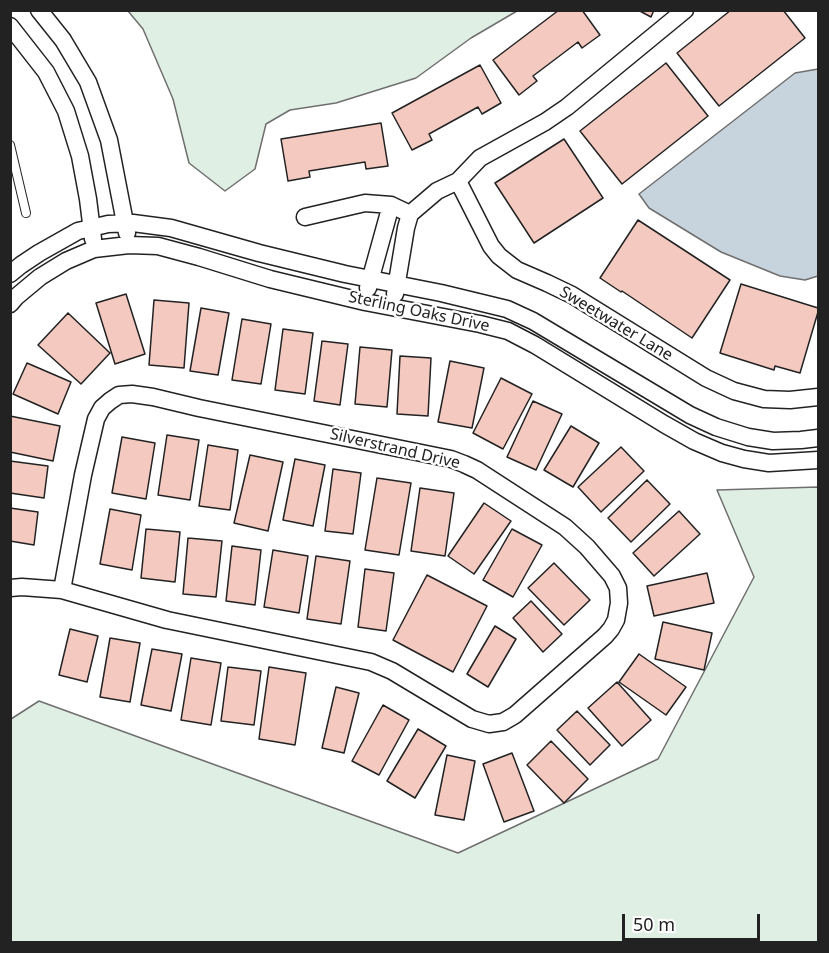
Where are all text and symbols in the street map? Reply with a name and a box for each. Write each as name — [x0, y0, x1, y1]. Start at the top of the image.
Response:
street label: Sweetwater Lane — [556, 283, 676, 365]
street label: Sterling Oaks Drive — [347, 288, 491, 336]
street label: Silverstrand Drive — [328, 425, 462, 473]
scale bar — [625, 902, 763, 940]
text: 50 m — [633, 912, 675, 936]

